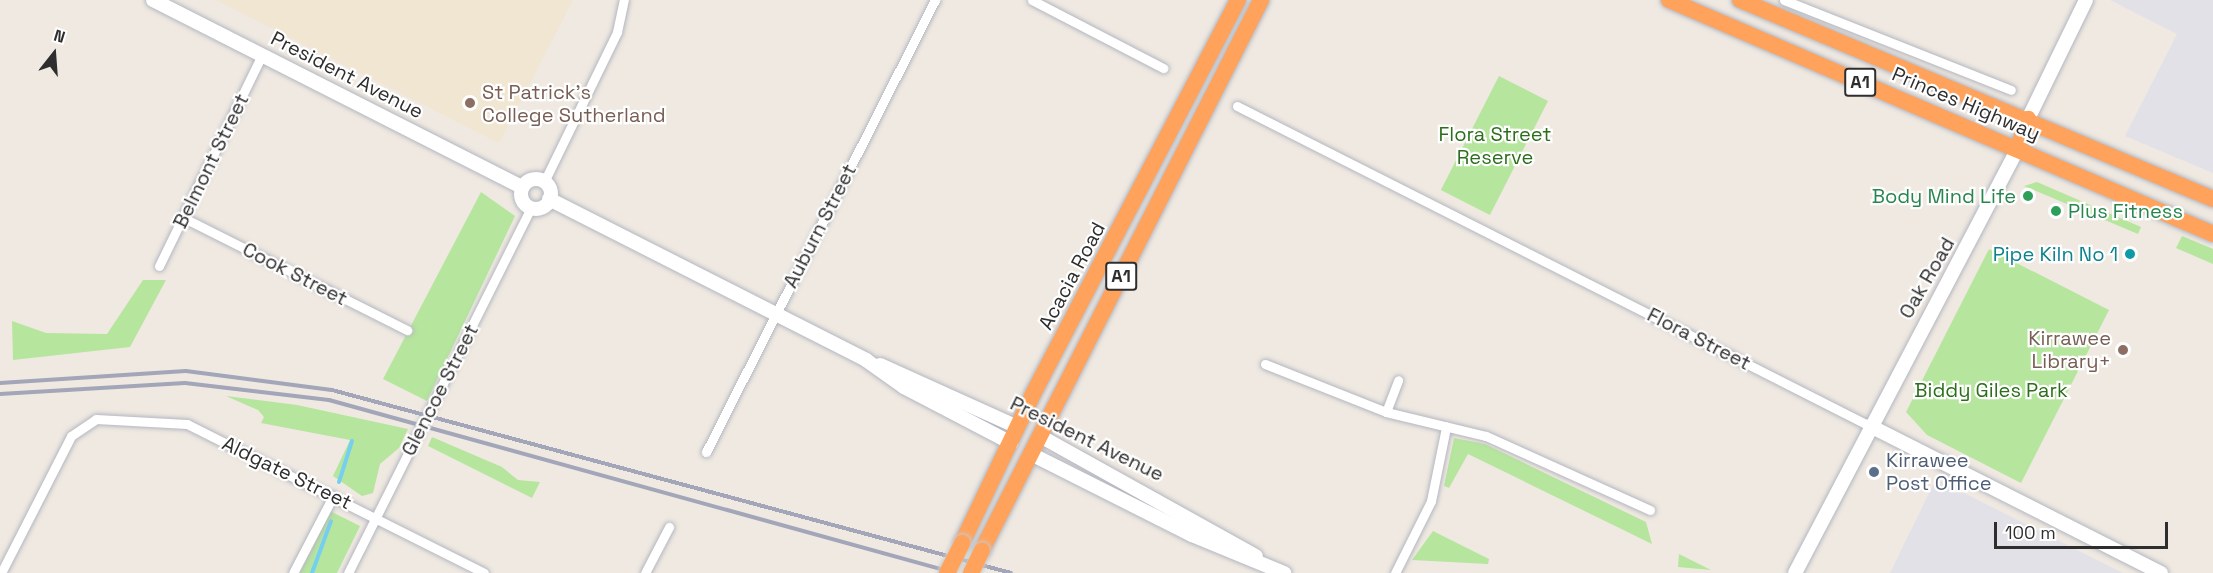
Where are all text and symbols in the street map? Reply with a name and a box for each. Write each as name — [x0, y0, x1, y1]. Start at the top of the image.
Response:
north arrow — [24, 24, 84, 84]
text: N — [51, 25, 68, 48]
street label: President Avenue — [267, 26, 427, 124]
street label: Princes Highway — [1888, 62, 2044, 146]
road number: A1 — [1844, 67, 1876, 97]
place label: St Patrick's College Sutherland — [482, 80, 666, 127]
street label: Belmont Street — [168, 90, 254, 232]
marker: St Patrick's College Sutherland — [463, 96, 477, 110]
park label: Flora Street Reserve — [1438, 122, 1552, 169]
street label: Auburn Street — [778, 160, 862, 292]
place label: Body Mind Life — [1872, 184, 2016, 208]
marker: Body Mind Life — [2021, 189, 2035, 203]
place label: Plus Fitness — [2068, 199, 2183, 223]
marker: Plus Fitness — [2049, 204, 2063, 218]
street label: Acacia Road — [1034, 218, 1110, 334]
street label: Oak Road — [1894, 233, 1960, 323]
street label: Cook Street — [239, 237, 351, 311]
place label: Pipe Kiln No 1 — [1993, 242, 2118, 266]
marker: Pipe Kiln No 1 — [2123, 247, 2137, 261]
road number: A1 — [1104, 261, 1138, 291]
street label: Flora Street — [1643, 303, 1755, 375]
street label: Glencoe Street — [396, 320, 484, 460]
place label: Kirrawee Library+ — [2028, 326, 2111, 373]
marker: Kirrawee Library+ — [2116, 343, 2130, 357]
park label: Biddy Giles Park — [1914, 378, 2068, 402]
street label: President Avenue — [1006, 391, 1168, 487]
street label: Aldgate Street — [218, 431, 356, 515]
place label: Kirrawee Post Office — [1886, 448, 1992, 495]
marker: Kirrawee Post Office — [1867, 465, 1881, 479]
scale bar — [1997, 510, 2171, 548]
text: 100 m — [2005, 521, 2056, 544]

